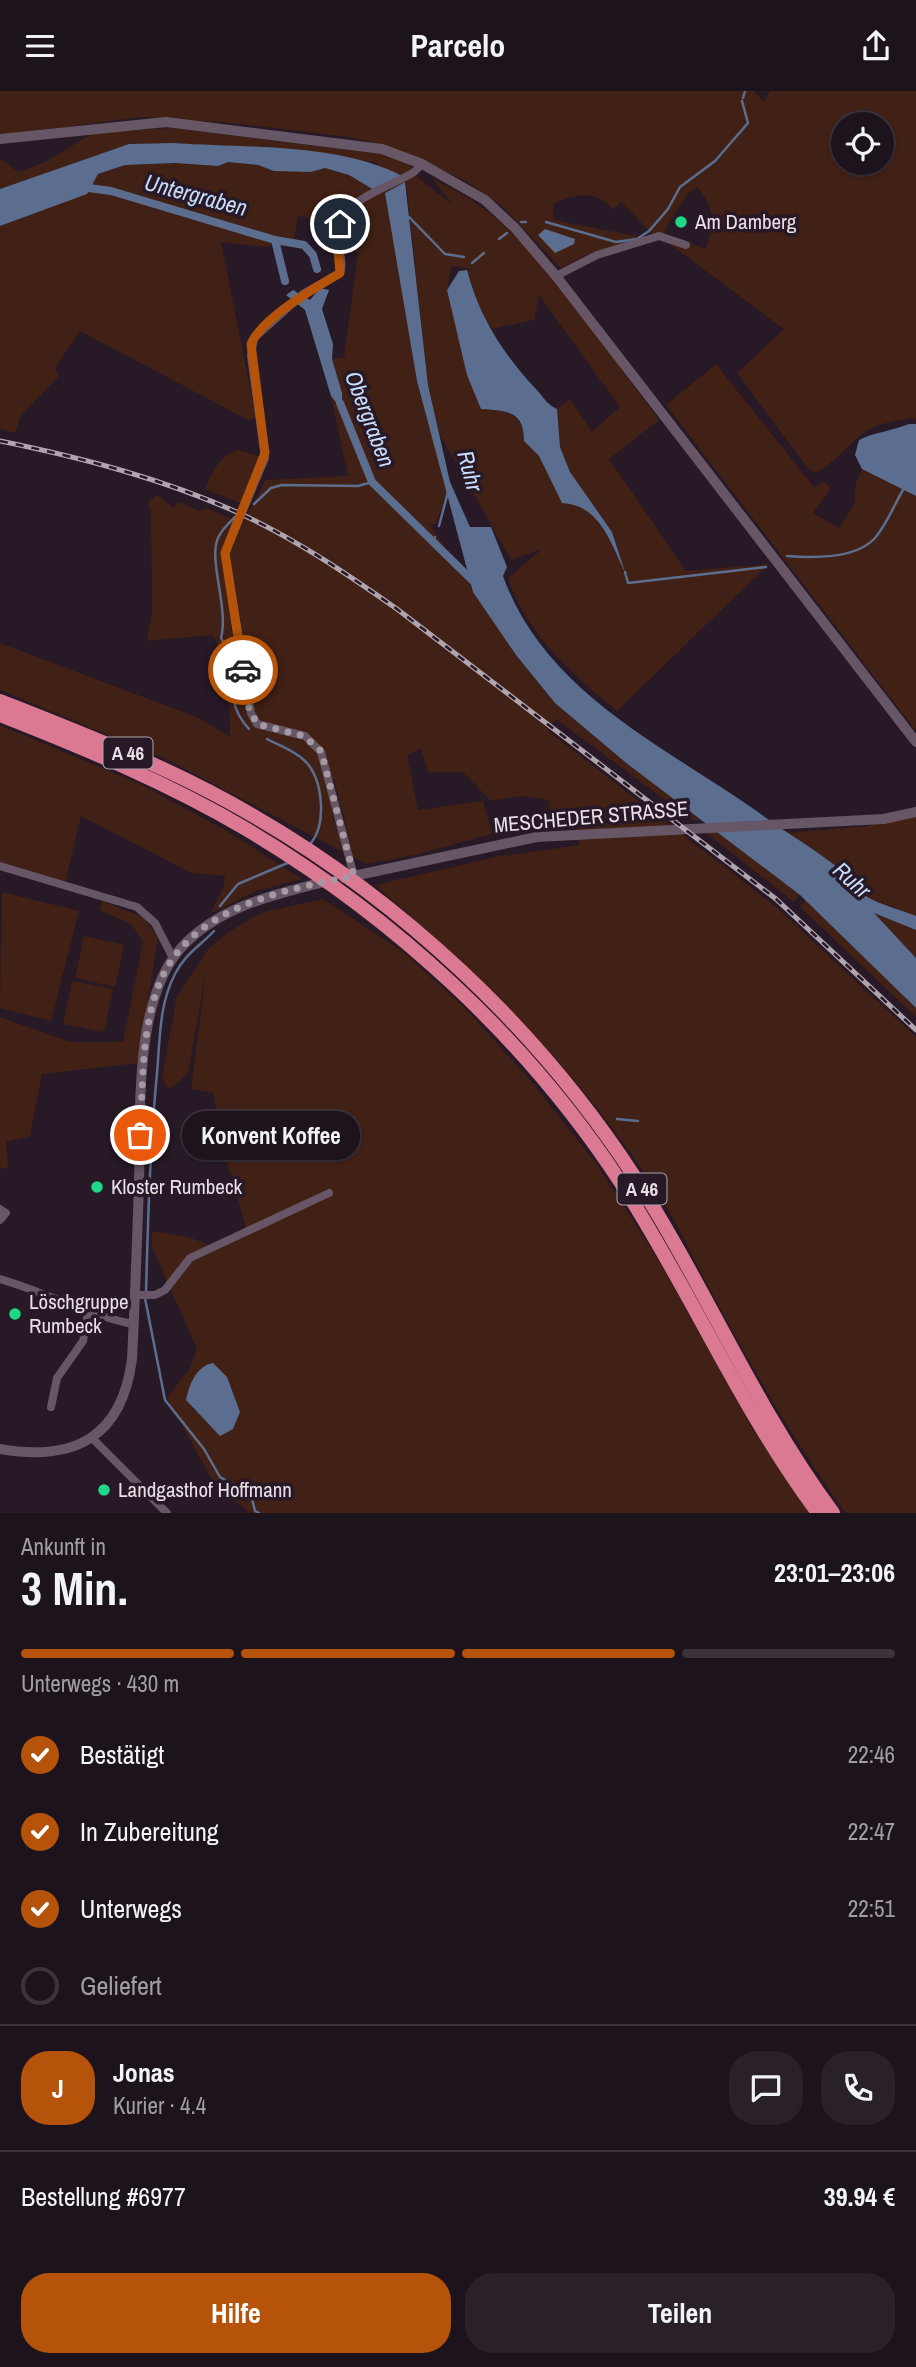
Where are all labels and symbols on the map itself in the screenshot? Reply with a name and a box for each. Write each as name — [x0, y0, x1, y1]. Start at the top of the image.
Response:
water label: Untergraben — [141, 166, 251, 223]
pin — [310, 194, 370, 254]
place label: Am Damberg — [694, 207, 797, 236]
marker: Am Damberg — [673, 214, 689, 230]
water label: Obergraben — [338, 366, 403, 471]
water label: Ruhr — [450, 447, 491, 495]
courier — [208, 635, 278, 705]
road number: A 46 — [104, 737, 152, 769]
street label: MESCHEDER STRASSE — [492, 794, 689, 839]
water label: Ruhr — [827, 854, 878, 905]
pin — [110, 1105, 170, 1165]
callout: Konvent Koffee — [182, 1111, 360, 1159]
place label: Kloster Rumbeck — [111, 1172, 242, 1201]
road number: A 46 — [618, 1173, 666, 1205]
marker: Kloster Rumbeck — [89, 1179, 105, 1195]
place label: Löschgruppe Rumbeck — [29, 1287, 129, 1340]
marker: Löschgruppe Rumbeck — [7, 1306, 23, 1322]
place label: Landgasthof Hoffmann — [118, 1475, 292, 1504]
marker: Landgasthof Hoffmann — [96, 1482, 112, 1498]

